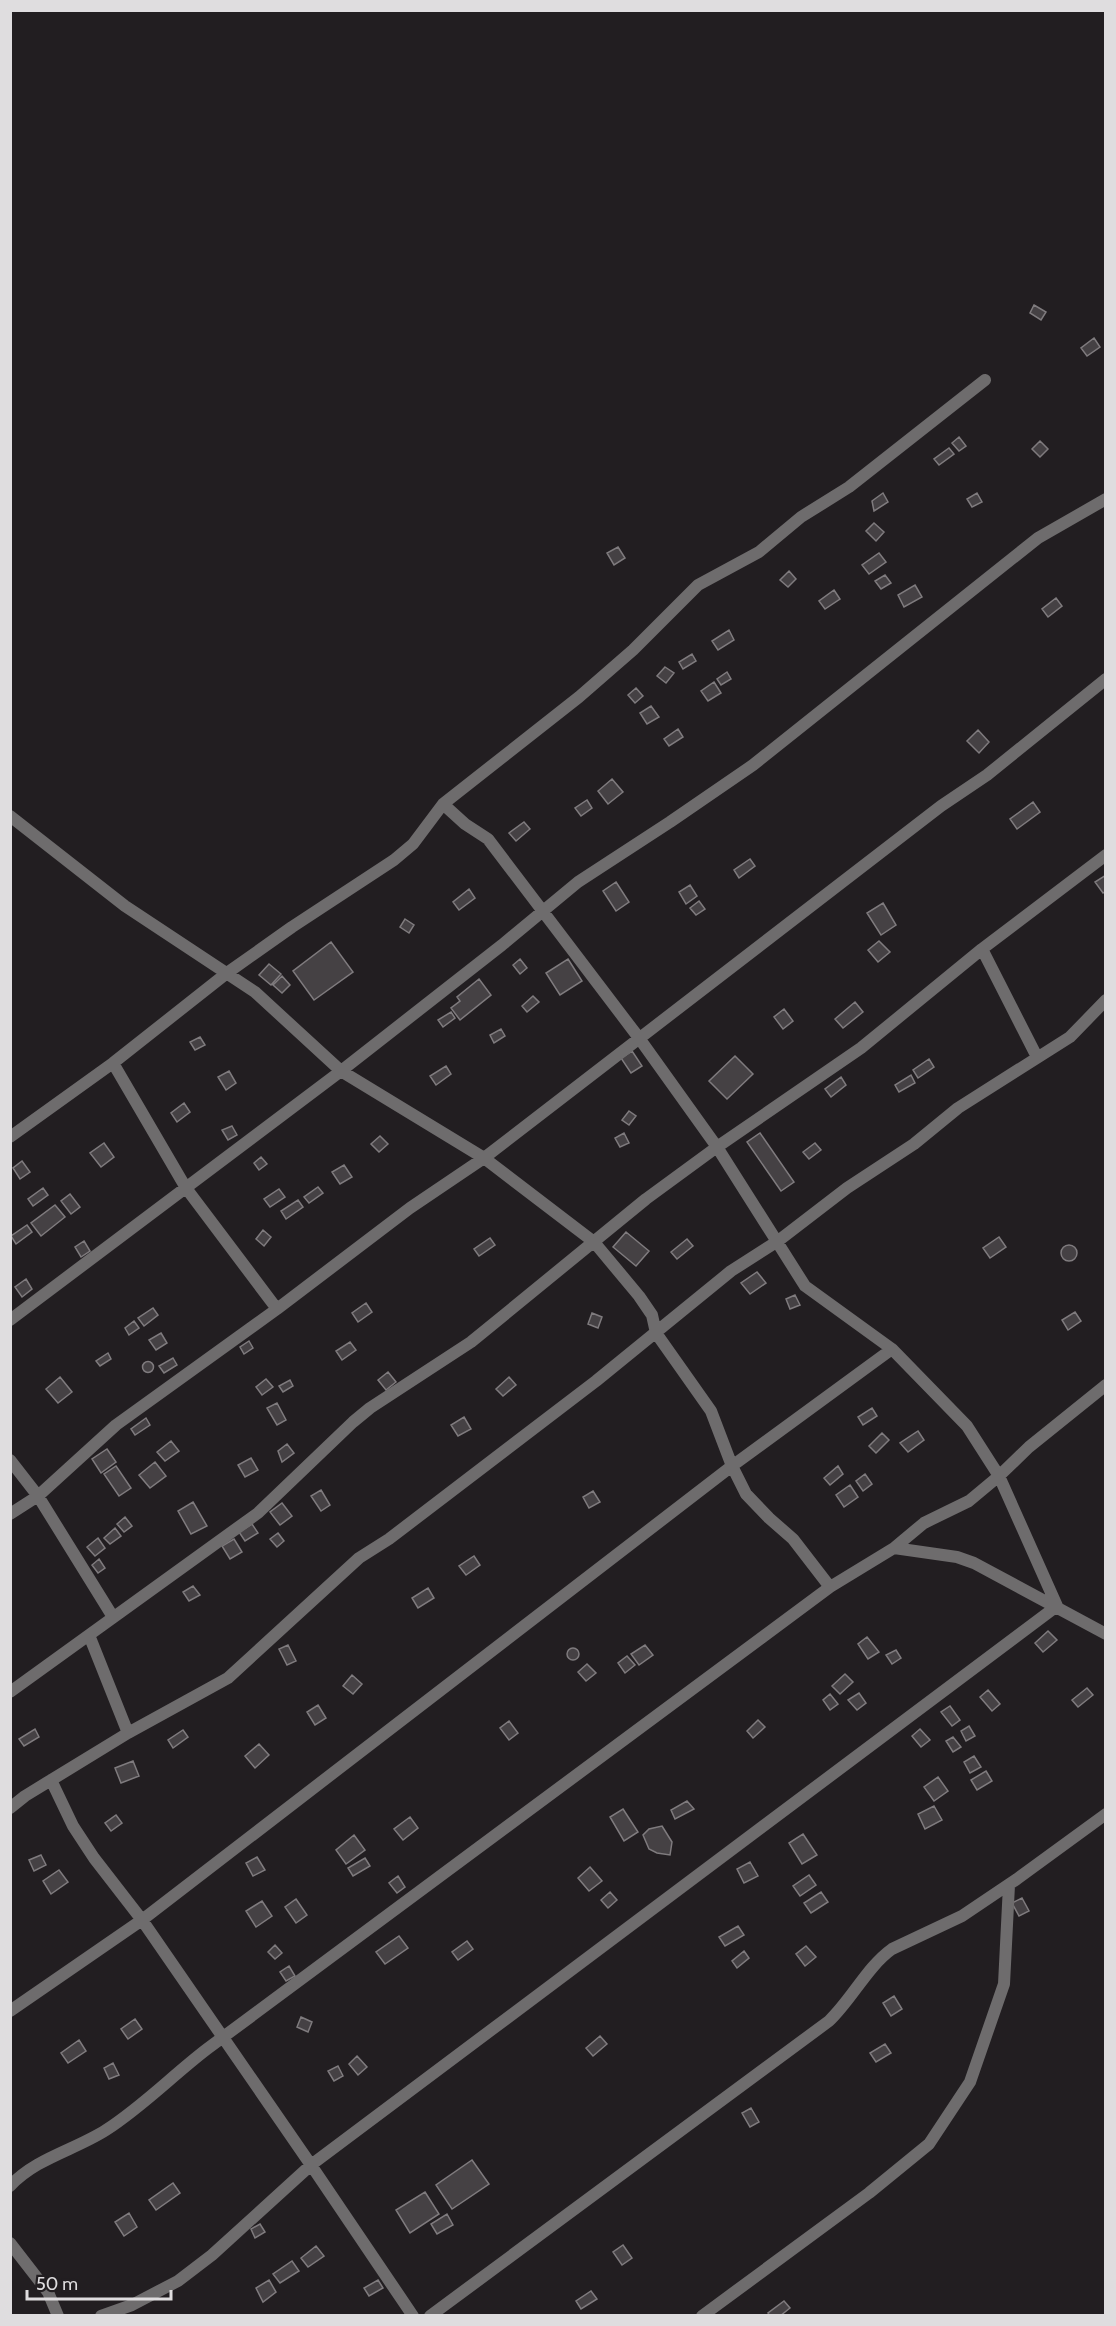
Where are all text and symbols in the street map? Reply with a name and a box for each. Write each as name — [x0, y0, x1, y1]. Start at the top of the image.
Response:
scale bar — [27, 2263, 171, 2301]
text: 50 m — [36, 2273, 78, 2295]

